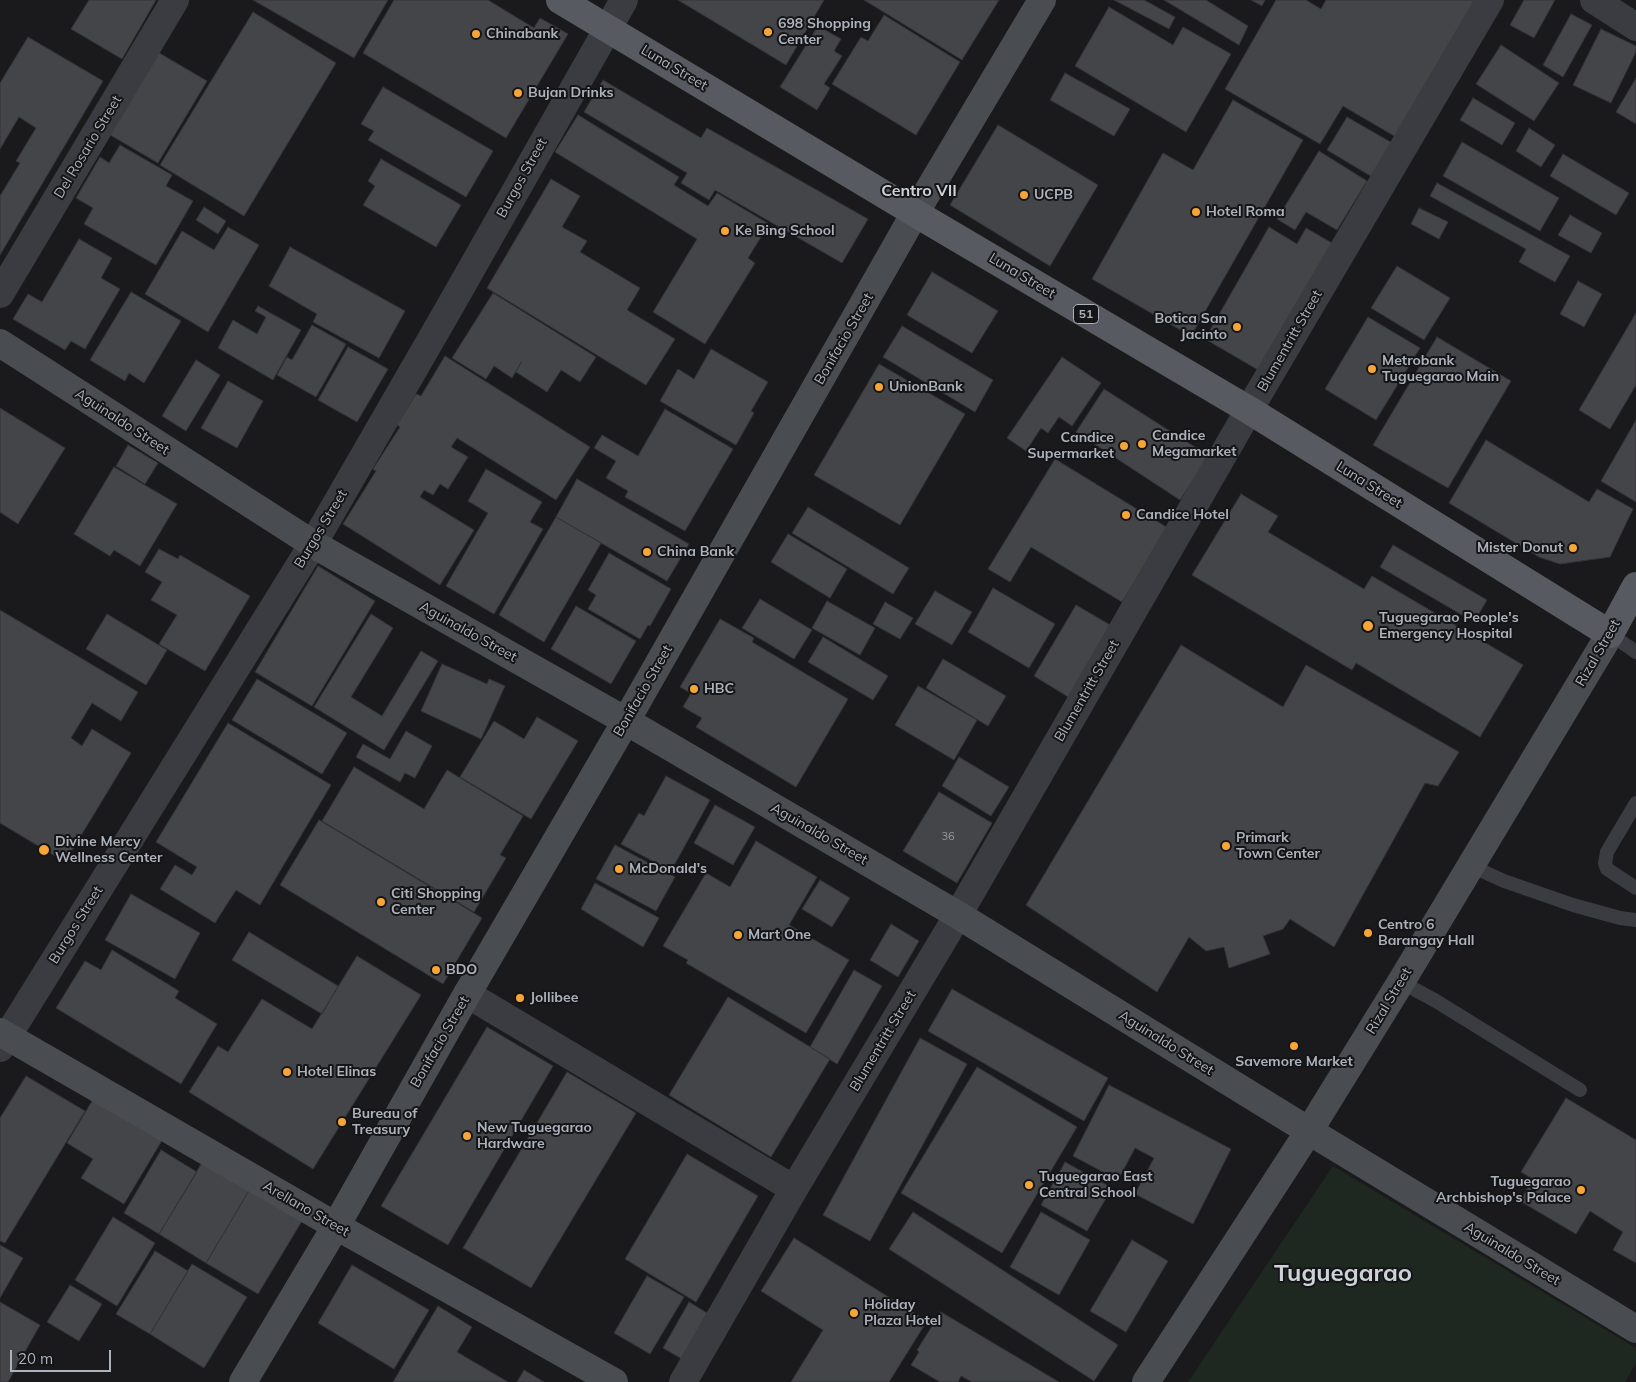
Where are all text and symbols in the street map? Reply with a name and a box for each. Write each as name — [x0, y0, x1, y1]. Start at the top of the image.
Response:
place label: 698 Shopping Center — [778, 16, 871, 48]
place label: Chinabank — [486, 26, 558, 42]
marker: 698 Shopping Center — [762, 26, 774, 38]
marker: Chinabank — [470, 28, 482, 40]
street label: Luna Street — [638, 42, 710, 94]
place label: Bujan Drinks — [528, 85, 614, 101]
marker: Bujan Drinks — [512, 87, 524, 99]
street label: Del Rosario Street — [51, 93, 125, 201]
street label: Burgos Street — [493, 135, 551, 221]
district label: Centro VII — [881, 181, 957, 201]
place label: UCPB — [1034, 187, 1073, 203]
marker: UCPB — [1018, 189, 1030, 201]
place label: Hotel Roma — [1206, 204, 1285, 220]
marker: Hotel Roma — [1190, 206, 1202, 218]
place label: Ke Bing School — [735, 223, 835, 239]
marker: Ke Bing School — [719, 225, 731, 237]
street label: Luna Street — [986, 250, 1058, 302]
street label: Blumentritt Street — [1254, 287, 1326, 395]
street label: Bonifacio Street — [811, 290, 877, 388]
road number: 51 — [1074, 304, 1098, 324]
place label: Botica San Jacinto — [1154, 311, 1227, 344]
marker: Botica San Jacinto — [1231, 321, 1243, 333]
place label: Metrobank Tuguegarao Main — [1382, 353, 1499, 386]
marker: Metrobank Tuguegarao Main — [1366, 363, 1378, 375]
place label: UnionBank — [889, 379, 963, 395]
marker: UnionBank — [873, 381, 885, 393]
street label: Aguinaldo Street — [72, 385, 172, 459]
place label: Candice Megamarket — [1152, 428, 1237, 461]
place label: Candice Supermarket — [1027, 430, 1114, 462]
marker: Candice Megamarket — [1136, 438, 1148, 450]
marker: Candice Supermarket — [1118, 440, 1130, 452]
street label: Luna Street — [1333, 458, 1405, 512]
street label: Burgos Street — [291, 487, 351, 571]
place label: Candice Hotel — [1136, 507, 1229, 523]
marker: Candice Hotel — [1120, 509, 1132, 521]
place label: Mister Donut — [1477, 540, 1563, 556]
marker: Mister Donut — [1567, 542, 1579, 554]
place label: China Bank — [657, 544, 734, 560]
marker: China Bank — [641, 546, 653, 558]
street label: Aguinaldo Street — [416, 598, 520, 666]
place label: Tuguegarao People's Emergency Hospital — [1379, 610, 1519, 642]
street label: Rizal Street — [1572, 617, 1624, 689]
marker: Tuguegarao People's Emergency Hospital — [1361, 619, 1375, 633]
street label: Blumentritt Street — [1051, 637, 1123, 745]
street label: Bonifacio Street — [610, 642, 676, 740]
place label: HBC — [704, 681, 734, 697]
marker: HBC — [688, 683, 700, 695]
street label: Aguinaldo Street — [768, 800, 870, 868]
house number: 36 — [941, 830, 955, 844]
place label: Primark Town Center — [1236, 830, 1320, 862]
place label: Divine Mercy Wellness Center — [55, 834, 162, 866]
marker: Primark Town Center — [1220, 840, 1232, 852]
marker: Divine Mercy Wellness Center — [37, 843, 51, 857]
place label: McDonald's — [629, 861, 707, 877]
marker: McDonald's — [613, 863, 625, 875]
street label: Burgos Street — [45, 883, 107, 967]
place label: Citi Shopping Center — [391, 886, 481, 919]
marker: Citi Shopping Center — [375, 896, 387, 908]
place label: Centro 6 Barangay Hall — [1378, 917, 1474, 950]
place label: Mart One — [748, 927, 811, 943]
marker: Centro 6 Barangay Hall — [1362, 927, 1374, 939]
marker: Mart One — [732, 929, 744, 941]
place label: BDO — [446, 962, 477, 978]
marker: BDO — [430, 964, 442, 976]
street label: Rizal Street — [1363, 965, 1415, 1037]
street label: Blumentritt Street — [846, 988, 920, 1094]
place label: Jollibee — [530, 990, 578, 1006]
marker: Jollibee — [514, 992, 526, 1004]
street label: Bonifacio Street — [407, 993, 473, 1091]
street label: Aguinaldo Street — [1115, 1007, 1217, 1079]
marker: Savemore Market — [1288, 1040, 1300, 1052]
place label: Savemore Market — [1235, 1054, 1353, 1070]
place label: Hotel Elinas — [297, 1064, 376, 1080]
marker: Hotel Elinas — [281, 1066, 293, 1078]
place label: Bureau of Treasury — [352, 1106, 417, 1138]
marker: Bureau of Treasury — [336, 1116, 348, 1128]
place label: New Tuguegarao Hardware — [477, 1120, 592, 1152]
marker: New Tuguegarao Hardware — [461, 1130, 473, 1142]
place label: Tuguegarao East Central School — [1039, 1169, 1152, 1202]
place label: Tuguegarao Archbishop's Palace — [1436, 1174, 1571, 1206]
street label: Arellano Street — [260, 1178, 352, 1240]
marker: Tuguegarao East Central School — [1023, 1179, 1035, 1191]
marker: Tuguegarao Archbishop's Palace — [1575, 1184, 1587, 1196]
street label: Aguinaldo Street — [1461, 1219, 1563, 1289]
district label: Tuguegarao — [1274, 1260, 1412, 1288]
place label: Holiday Plaza Hotel — [864, 1297, 941, 1330]
marker: Holiday Plaza Hotel — [848, 1307, 860, 1319]
scale bar — [12, 1340, 114, 1372]
text: 20 m — [18, 1349, 53, 1368]

